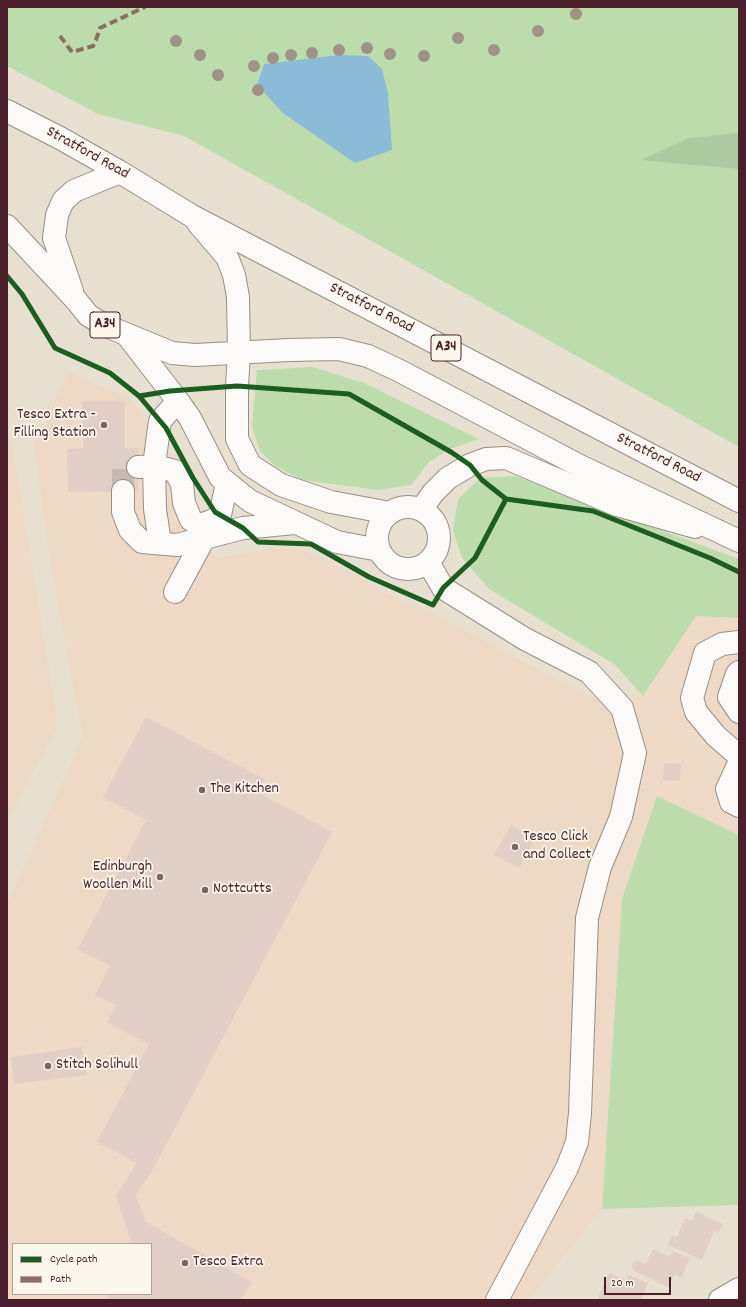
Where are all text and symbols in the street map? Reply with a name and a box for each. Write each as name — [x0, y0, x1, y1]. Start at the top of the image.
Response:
street label: Stratford Road — [42, 123, 132, 185]
street label: Stratford Road — [326, 280, 416, 338]
road number: A34 — [90, 312, 120, 338]
road number: A34 — [431, 335, 461, 361]
place label: Tesco Extra - Filling Station — [14, 406, 96, 444]
marker: Tesco Extra - Filling Station — [99, 420, 109, 430]
street label: Stratford Road — [613, 430, 703, 488]
place label: The Kitchen — [210, 780, 279, 800]
marker: The Kitchen — [197, 785, 207, 795]
place label: Tesco Click and Collect — [523, 828, 591, 866]
marker: Tesco Click and Collect — [510, 842, 520, 852]
place label: Edinburgh Woollen Mill — [83, 858, 152, 896]
marker: Edinburgh Woollen Mill — [155, 872, 165, 882]
place label: Nottcutts — [213, 880, 272, 900]
marker: Nottcutts — [200, 885, 210, 895]
place label: Stitch Solihull — [56, 1056, 138, 1076]
marker: Stitch Solihull — [43, 1061, 53, 1071]
legend — [12, 1243, 152, 1295]
text: Cycle path — [50, 1251, 98, 1268]
place label: Tesco Extra — [193, 1253, 263, 1273]
marker: Tesco Extra — [180, 1258, 190, 1268]
scale bar — [606, 1269, 673, 1295]
text: Path — [50, 1271, 71, 1288]
text: 20 m — [611, 1275, 634, 1292]

